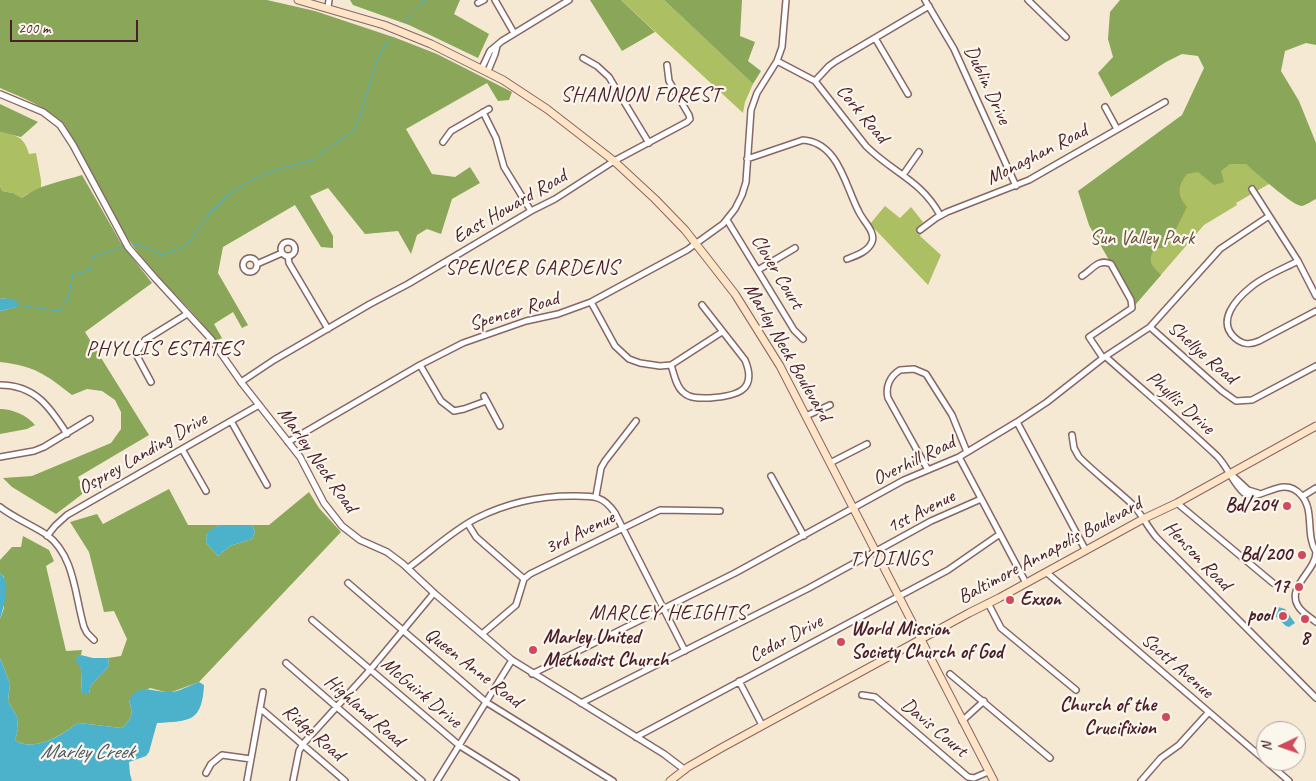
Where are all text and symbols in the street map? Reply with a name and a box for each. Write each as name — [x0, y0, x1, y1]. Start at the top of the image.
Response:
scale bar — [12, 10, 140, 42]
text: 200 m — [18, 19, 50, 38]
street label: Dublin Drive — [958, 42, 1016, 128]
street label: Cork Road — [831, 80, 893, 148]
district label: SHANNON FOREST — [560, 82, 722, 108]
street label: Monaghan Road — [982, 119, 1092, 191]
street label: East Howard Road — [449, 165, 571, 249]
park label: Sun Valley Park — [1090, 227, 1194, 251]
street label: Clover Court — [745, 230, 809, 314]
district label: SPENCER GARDENS — [444, 255, 620, 281]
street label: Marley Neck Boulevard — [738, 279, 836, 425]
street label: Spencer Road — [466, 287, 562, 337]
street label: Shellye Road — [1162, 316, 1242, 390]
district label: PHYLLIS ESTATES — [83, 336, 245, 362]
street label: Phyllis Drive — [1141, 366, 1219, 440]
street label: Marley Neck Road — [272, 403, 362, 517]
street label: Osprey Landing Drive — [74, 407, 212, 501]
street label: Overhill Road — [869, 431, 959, 491]
street label: 1st Avenue — [883, 485, 959, 539]
street label: Baltimore Annapolis Boulevard — [954, 492, 1146, 610]
place label: Bd/204 — [1225, 494, 1277, 518]
marker: Bd/204 — [1281, 500, 1293, 512]
street label: 3rd Avenue — [541, 506, 619, 560]
street label: Henson Road — [1158, 516, 1236, 596]
place label: Bd/200 — [1240, 543, 1292, 567]
district label: TYDINGS — [849, 546, 931, 572]
marker: Bd/200 — [1296, 549, 1308, 561]
place label: 17 — [1271, 575, 1289, 599]
marker: 17 — [1293, 581, 1305, 593]
place label: Exxon — [1020, 588, 1061, 612]
marker: Exxon — [1004, 594, 1016, 606]
district label: MARLEY HEIGHTS — [587, 600, 749, 626]
place label: pool — [1247, 604, 1273, 628]
street label: Cedar Drive — [745, 610, 827, 668]
marker: pool — [1277, 610, 1289, 622]
marker: 8 — [1299, 613, 1311, 625]
place label: World Mission Society Church of God — [851, 618, 1003, 665]
street label: Queen Anne Road — [420, 623, 526, 713]
place label: Marley United Methodist Church — [543, 626, 668, 673]
place label: 8 — [1301, 627, 1309, 651]
street label: Scott Avenue — [1136, 628, 1218, 704]
marker: World Mission Society Church of God — [835, 636, 847, 648]
marker: Marley United Methodist Church — [527, 644, 539, 656]
street label: McGuirk Drive — [376, 652, 466, 734]
street label: Highland Road — [319, 670, 409, 752]
street label: Davis Court — [896, 693, 972, 763]
place label: Church of the Crucifixion — [1060, 694, 1156, 741]
street label: Ridge Road — [277, 700, 349, 766]
marker: Church of the Crucifixion — [1160, 711, 1172, 723]
north arrow — [1256, 721, 1306, 771]
water label: Marley Creek — [40, 739, 134, 765]
text: N — [1258, 742, 1275, 752]

